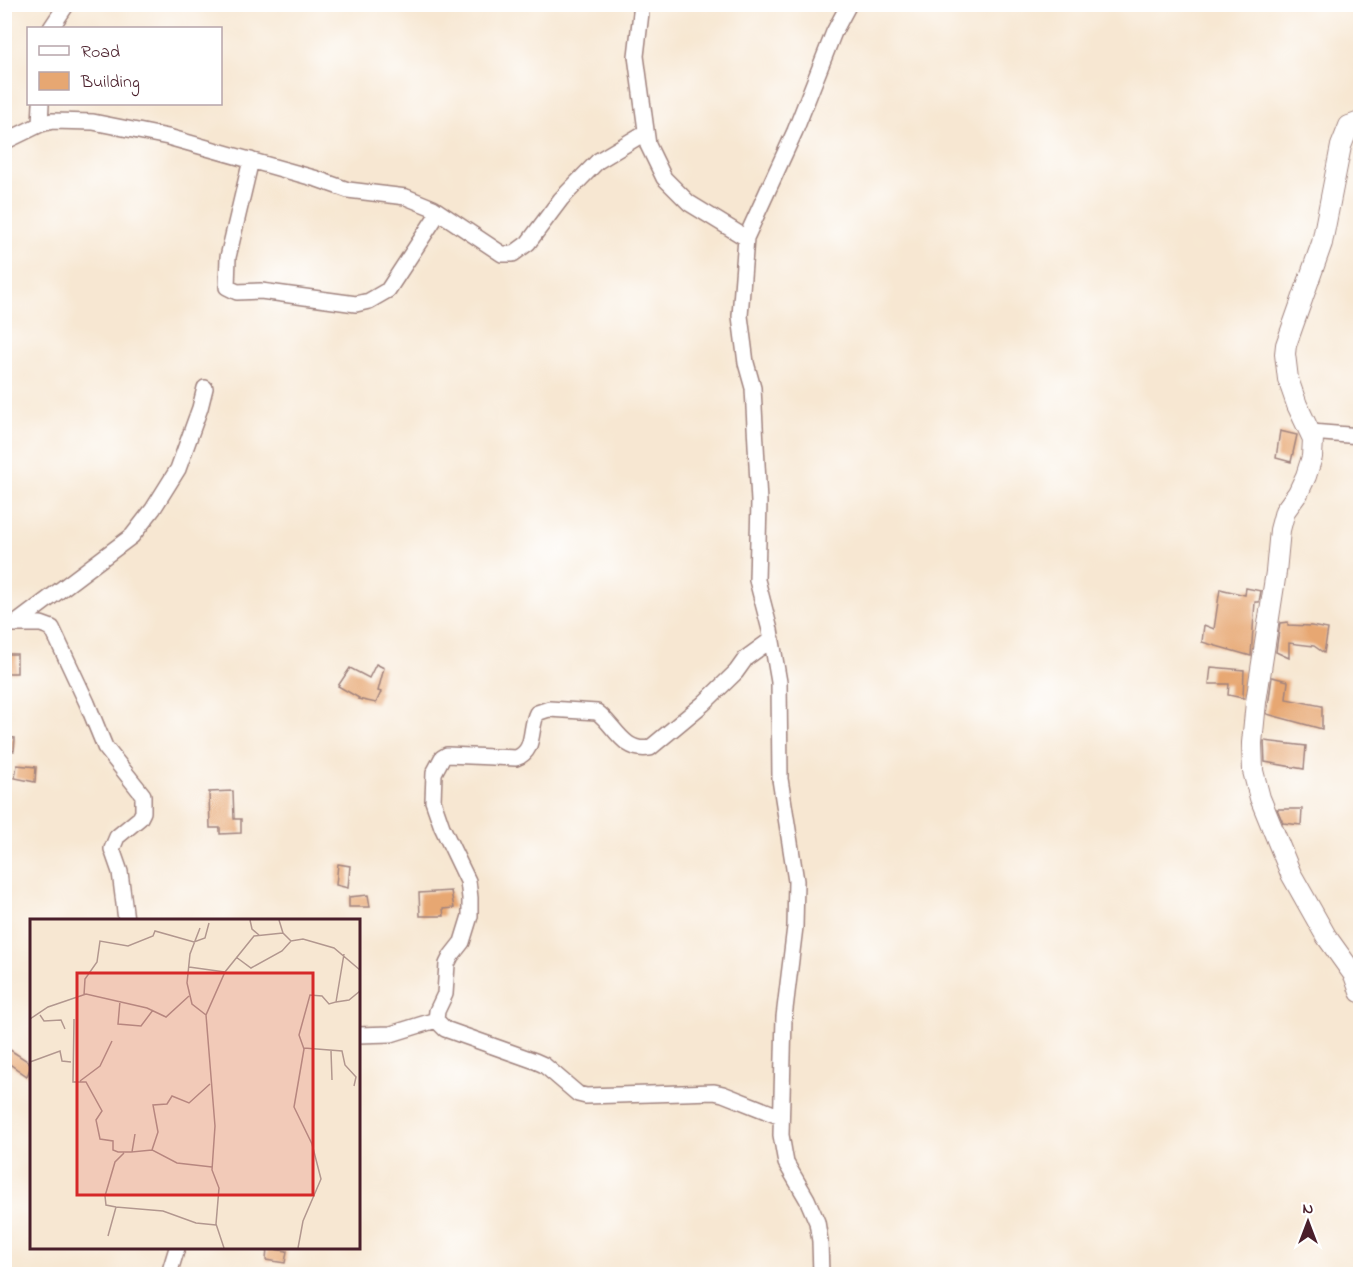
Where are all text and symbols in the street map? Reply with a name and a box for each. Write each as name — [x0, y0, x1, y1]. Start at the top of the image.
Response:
legend — [27, 27, 222, 105]
text: Road — [81, 40, 120, 66]
text: Building — [80, 70, 140, 97]
inset map — [30, 919, 360, 1249]
north arrow — [1278, 1192, 1338, 1252]
text: N — [1303, 1197, 1314, 1221]

